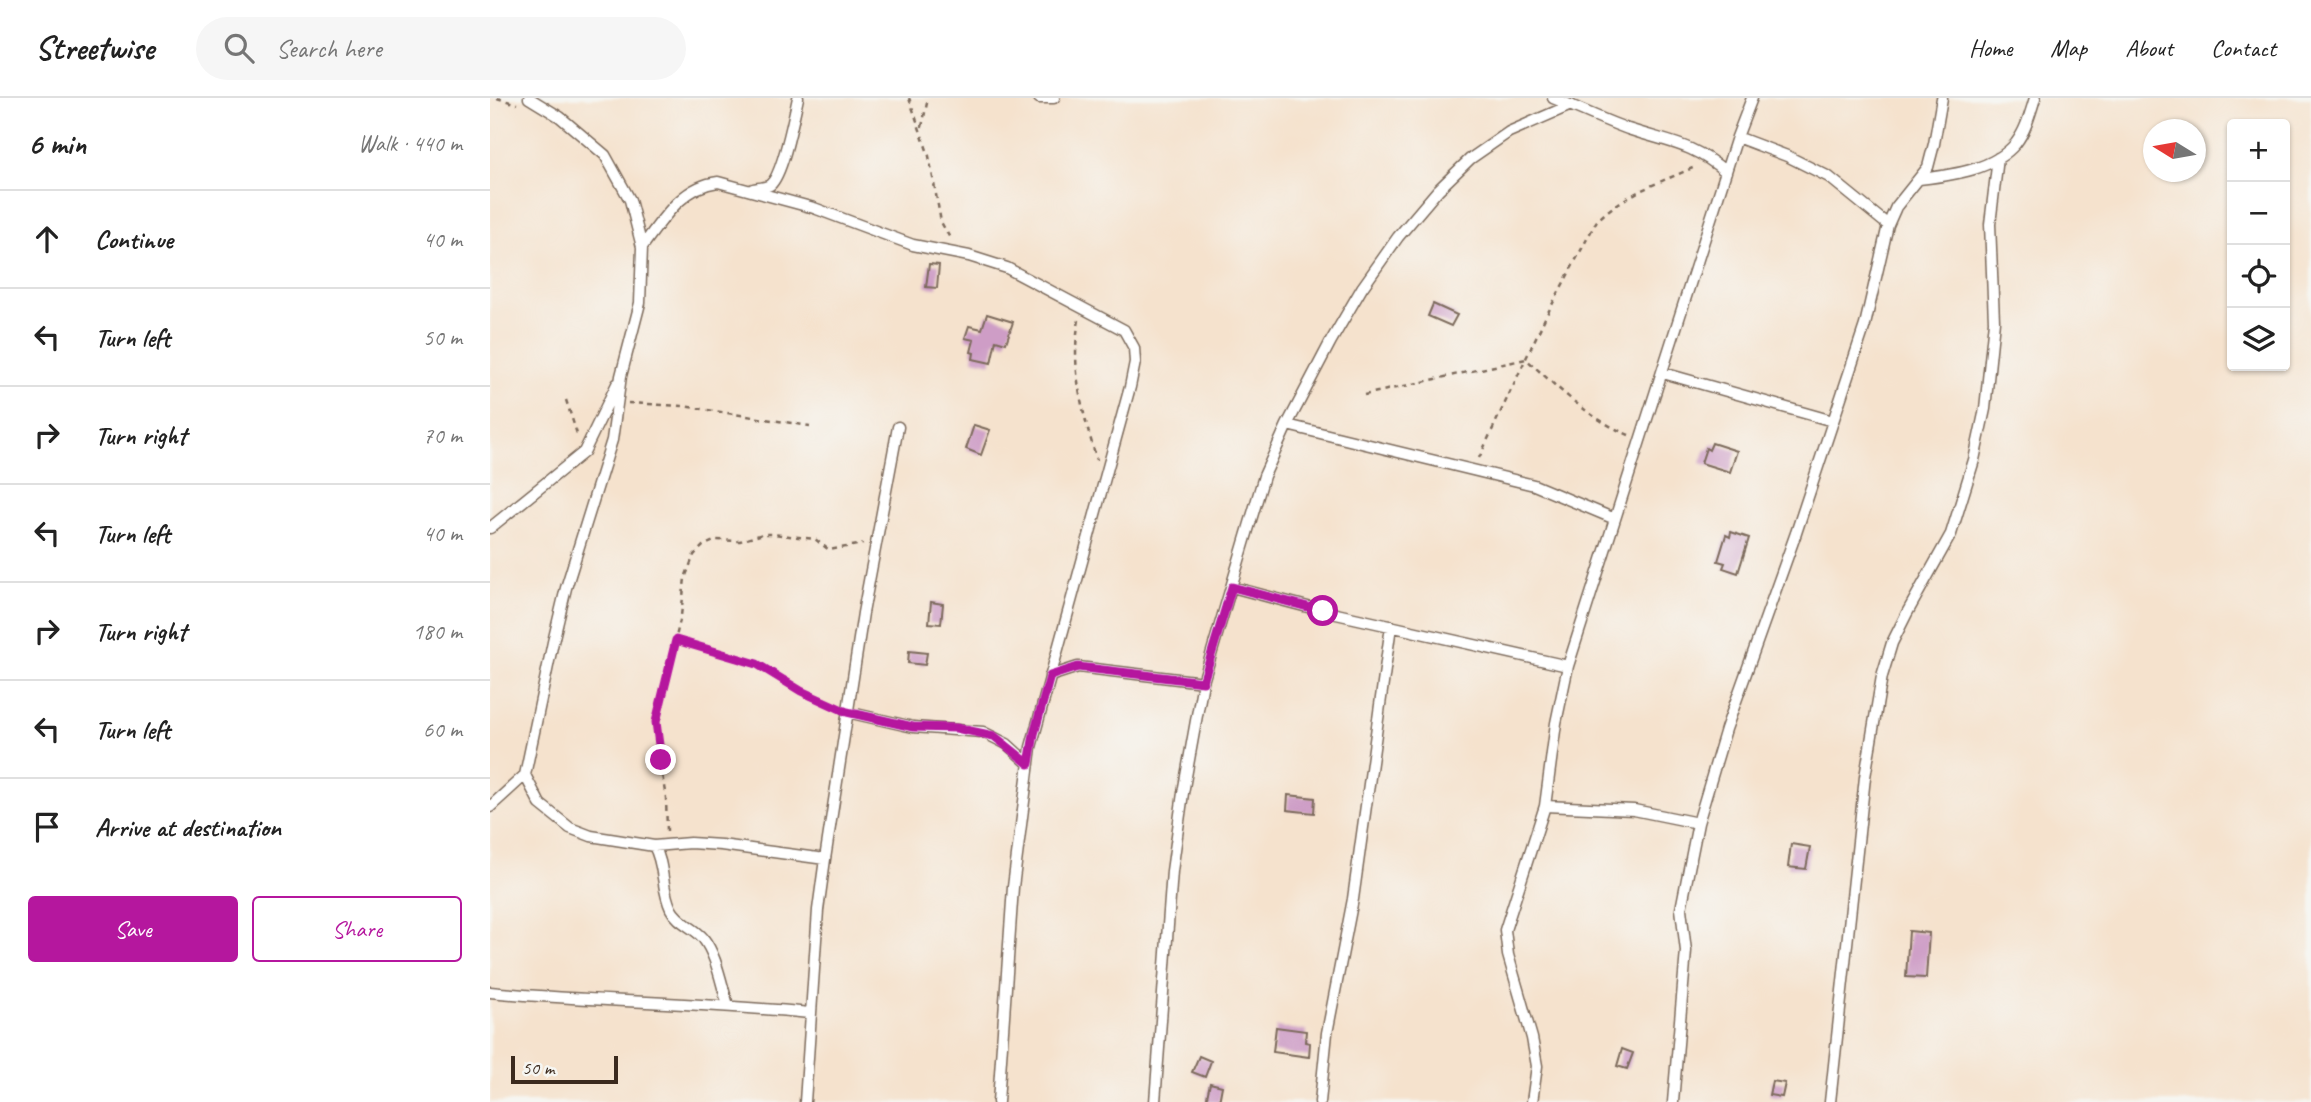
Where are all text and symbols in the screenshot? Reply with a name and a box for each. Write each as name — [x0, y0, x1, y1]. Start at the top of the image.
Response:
search box — [196, 17, 686, 80]
text: Streetwise — [35, 27, 154, 69]
icon: search — [220, 29, 258, 67]
text: Search here — [276, 32, 382, 65]
text: Home — [1969, 33, 2012, 63]
text: Map — [2050, 33, 2087, 63]
text: About — [2125, 33, 2173, 63]
text: Contact — [2211, 33, 2276, 63]
north arrow — [2143, 119, 2206, 182]
map controls — [2227, 119, 2290, 371]
button: + — [2227, 119, 2290, 182]
text: 6 min — [28, 125, 86, 163]
text: Walk · 440 m — [358, 129, 462, 158]
button: − — [2227, 182, 2290, 245]
icon: ahead — [28, 220, 66, 258]
text: Continue — [95, 223, 173, 256]
text: 40 m — [423, 225, 462, 254]
button: locate — [2227, 245, 2290, 308]
button: layers — [2227, 308, 2290, 371]
icon: left — [28, 318, 66, 356]
text: Turn left — [95, 321, 170, 354]
text: 50 m — [423, 323, 462, 352]
icon: right — [28, 416, 66, 454]
text: Turn right — [95, 419, 186, 452]
text: 70 m — [423, 421, 462, 450]
icon: left — [28, 514, 66, 552]
text: Turn left — [95, 517, 170, 550]
text: 40 m — [423, 519, 462, 548]
route start — [1307, 595, 1338, 626]
icon: right — [28, 612, 66, 650]
text: Turn right — [95, 615, 186, 648]
text: 180 m — [413, 617, 462, 646]
icon: left — [28, 710, 66, 748]
text: Turn left — [95, 713, 170, 746]
text: 60 m — [423, 715, 462, 744]
route end — [645, 744, 676, 775]
icon: arrive — [28, 808, 66, 846]
text: Arrive at destination — [95, 811, 281, 844]
button: Save — [28, 896, 238, 962]
button: Share — [252, 896, 462, 962]
scale bar — [511, 1053, 618, 1085]
text: 50 m — [522, 1056, 554, 1080]

